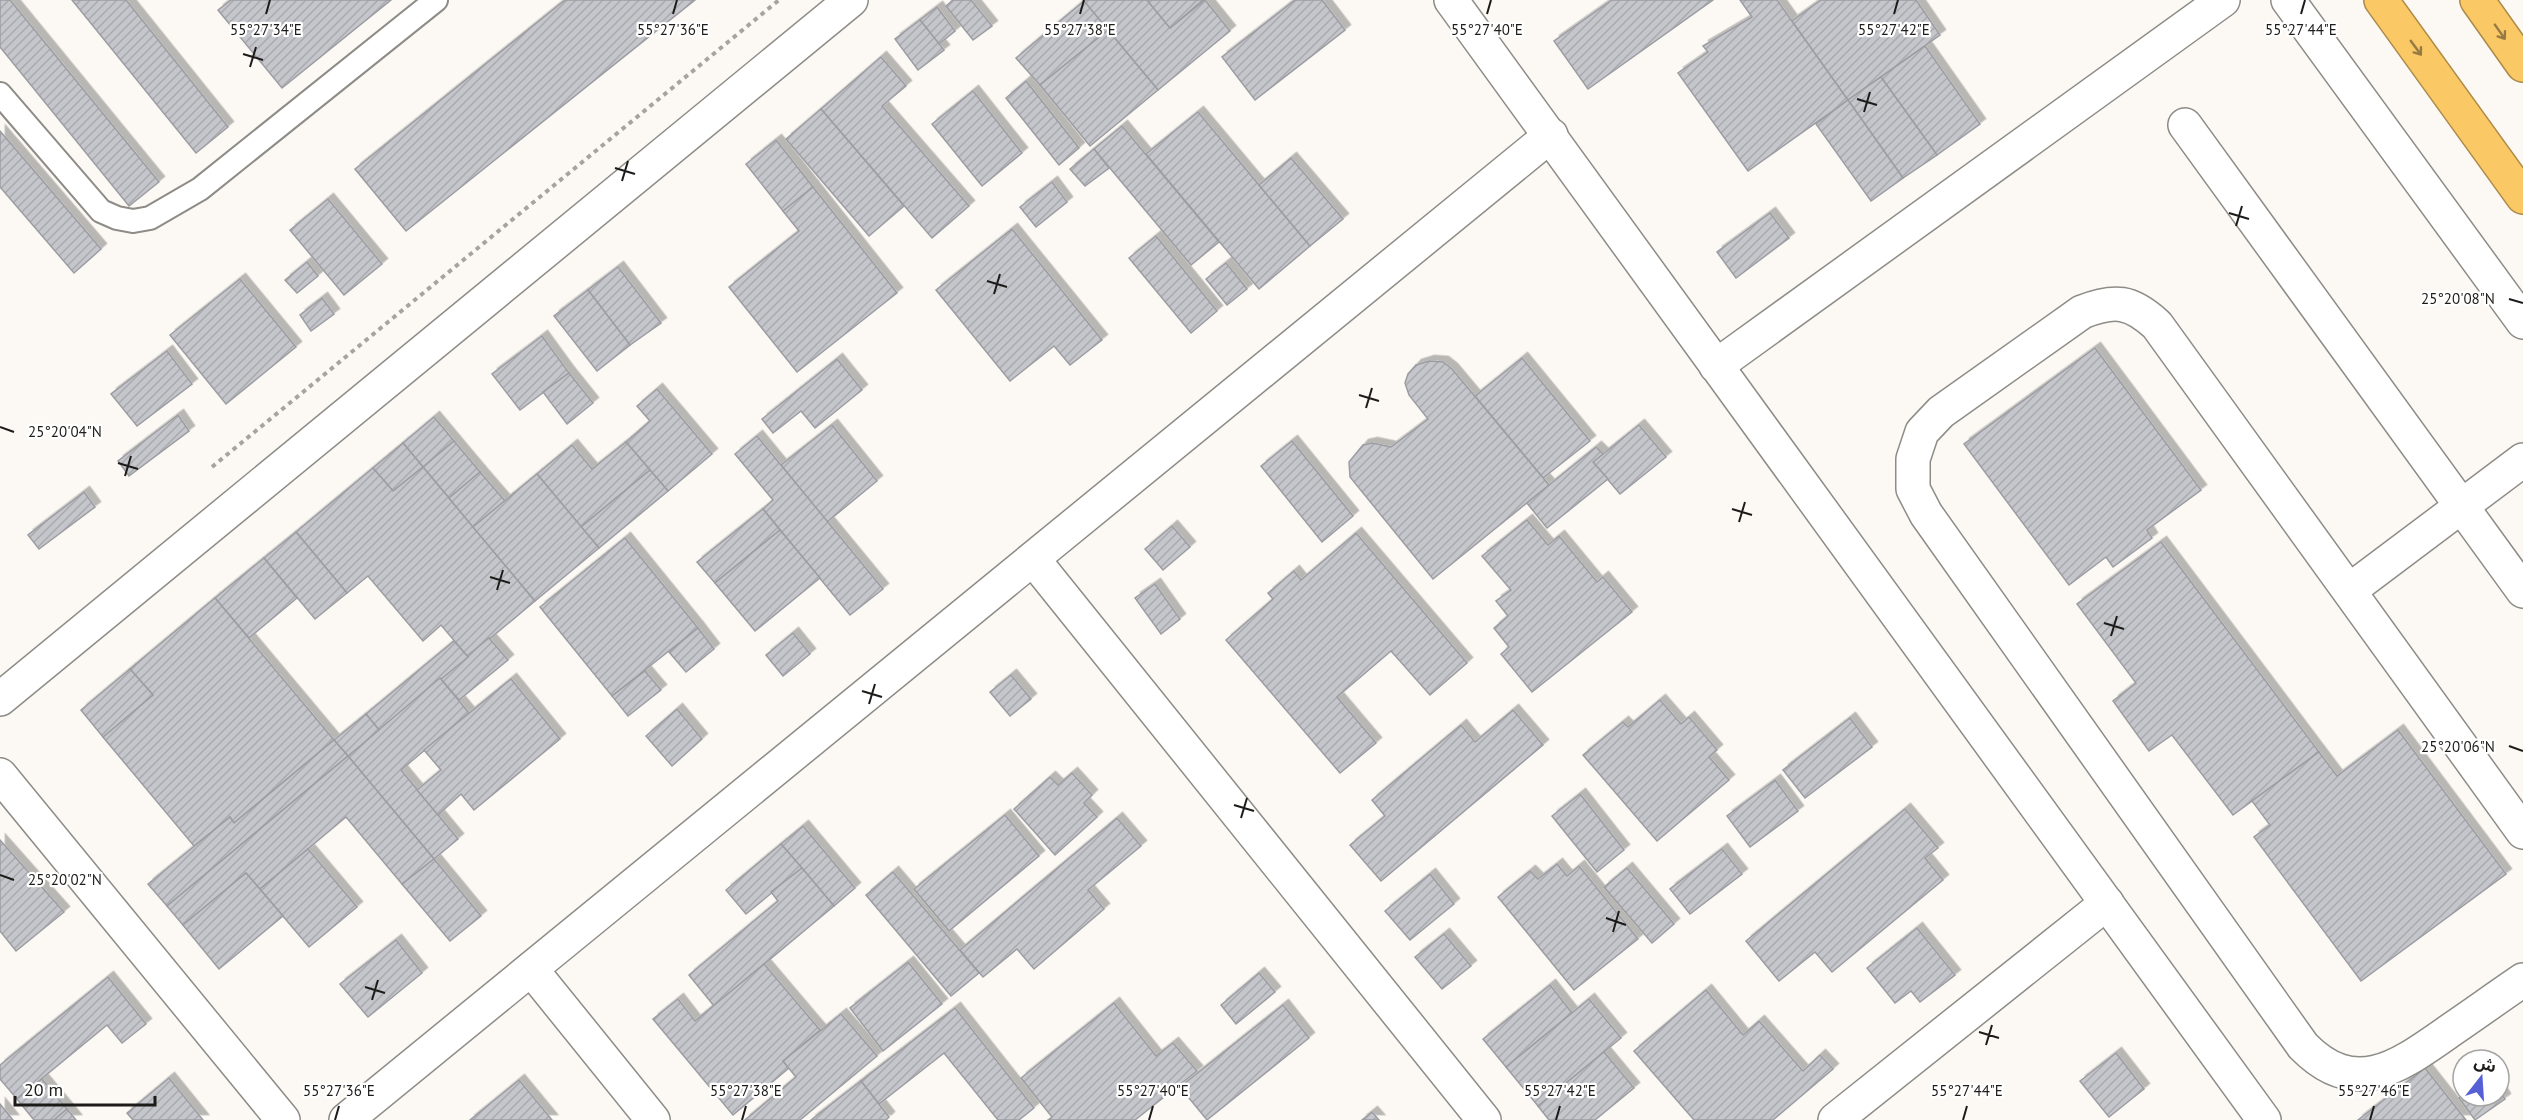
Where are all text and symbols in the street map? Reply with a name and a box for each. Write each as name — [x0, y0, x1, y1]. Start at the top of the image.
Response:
text: 55°27'34"E — [230, 20, 302, 39]
text: 55°27'36"E — [637, 20, 709, 39]
text: 55°27'38"E — [1044, 20, 1116, 39]
text: 55°27'40"E — [1451, 20, 1523, 39]
text: 55°27'42"E — [1858, 20, 1930, 39]
text: 55°27'44"E — [2265, 20, 2337, 39]
one-way arrow — [2494, 24, 2506, 40]
one-way arrow — [2409, 39, 2422, 55]
text: 25°20'08"N — [2421, 289, 2495, 308]
text: 25°20'04"N — [28, 422, 102, 441]
text: 25°20'06"N — [2421, 737, 2495, 756]
text: 25°20'02"N — [28, 870, 102, 889]
north arrow — [2451, 1048, 2511, 1108]
text: ش — [2472, 1051, 2499, 1076]
scale bar — [15, 1069, 154, 1107]
text: 20 m — [24, 1078, 63, 1101]
text: 55°27'36"E — [303, 1081, 375, 1100]
text: 55°27'38"E — [710, 1081, 782, 1100]
text: 55°27'40"E — [1117, 1081, 1189, 1100]
text: 55°27'42"E — [1524, 1081, 1596, 1100]
text: 55°27'44"E — [1931, 1081, 2003, 1100]
text: 55°27'46"E — [2338, 1081, 2410, 1100]

